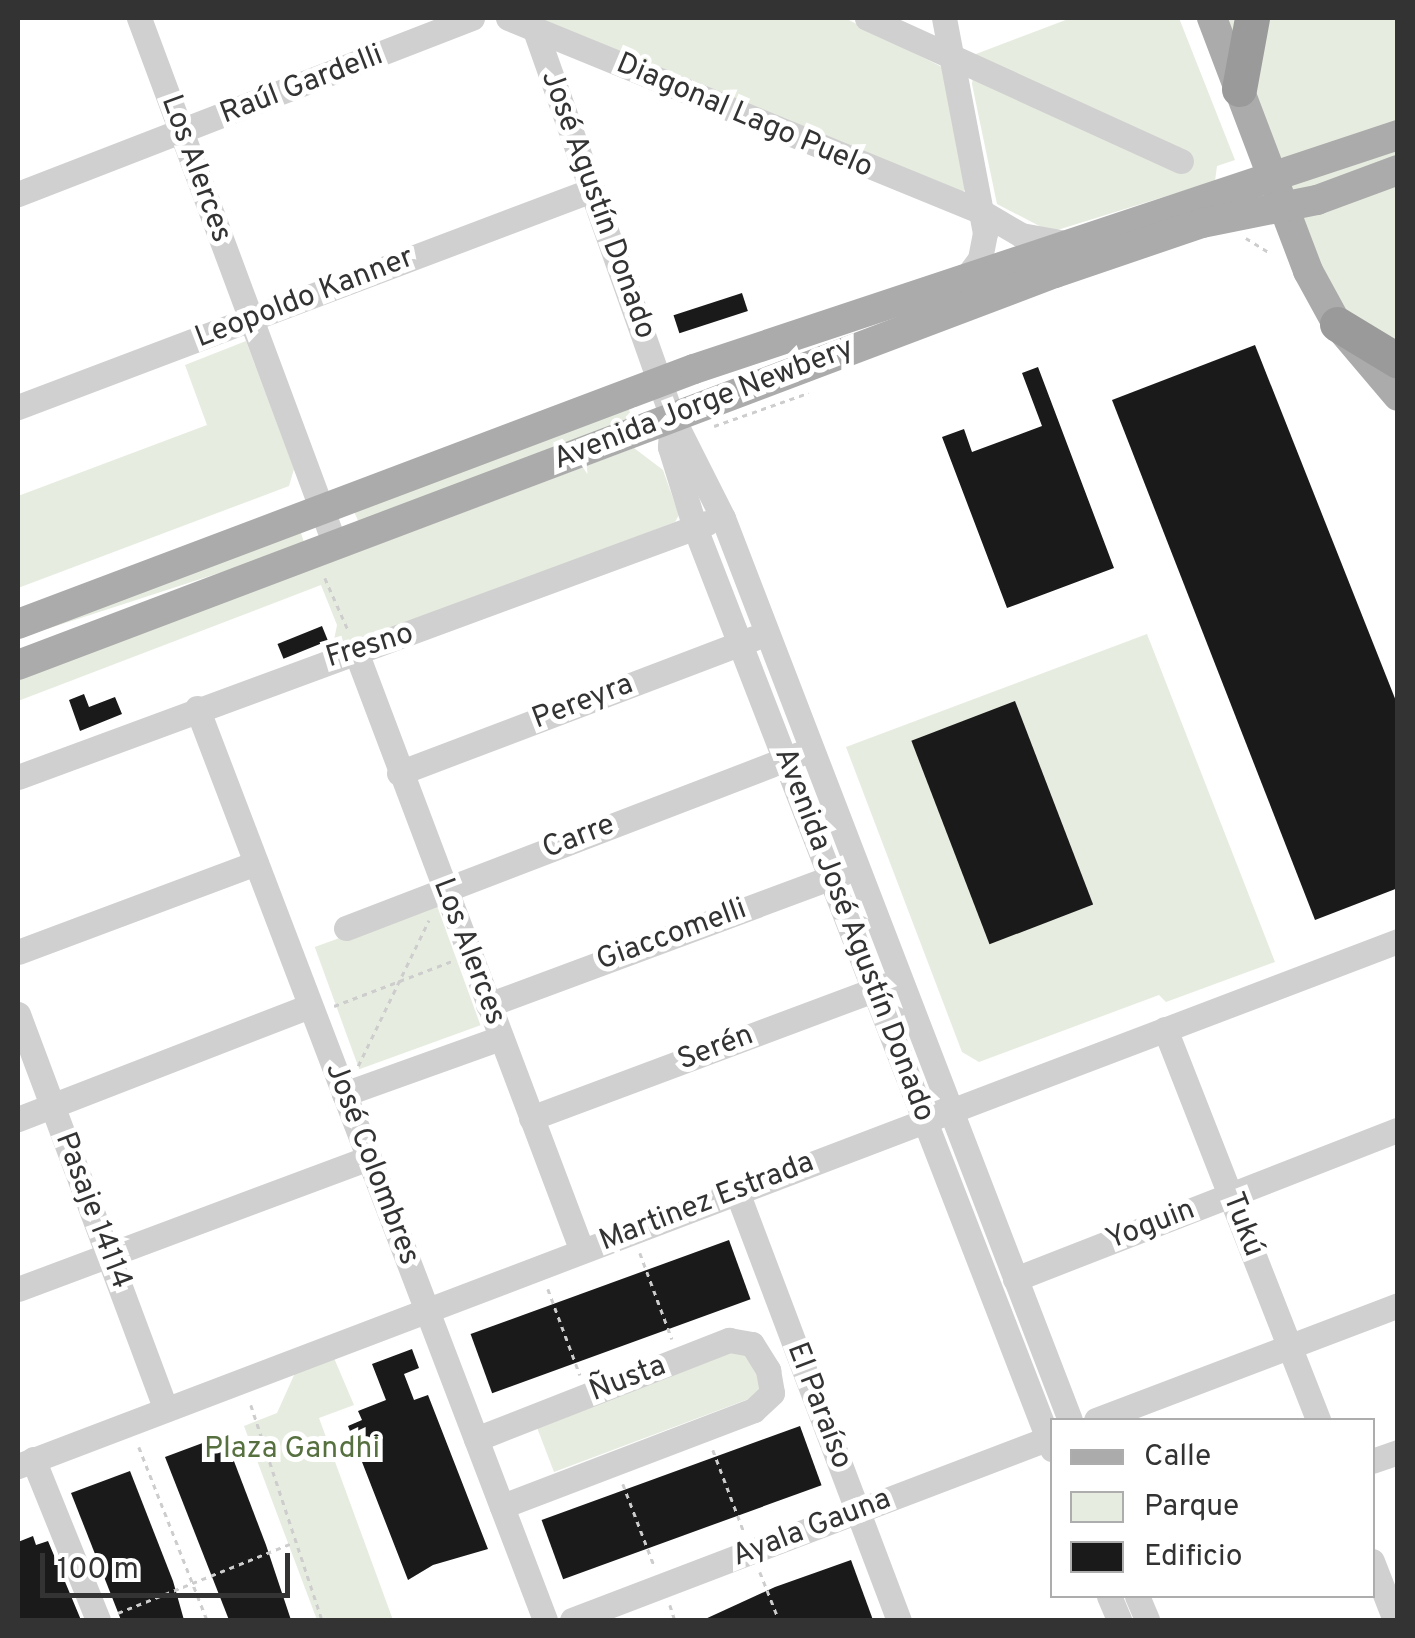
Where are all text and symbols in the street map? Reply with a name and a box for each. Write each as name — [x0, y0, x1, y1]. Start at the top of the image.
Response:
street label: Raúl Gardelli — [216, 39, 388, 133]
street label: Diagonal Lago Puelo — [610, 47, 878, 187]
street label: José Agustín Donado — [532, 65, 662, 345]
street label: Los Alerces — [152, 90, 238, 248]
street label: Leopoldo Kanner — [191, 241, 419, 357]
street label: Avenida Jorge Newbery — [549, 331, 859, 479]
street label: Fresno — [322, 617, 418, 677]
street label: Pereyra — [528, 667, 638, 739]
street label: Avenida José Agustín Donado — [765, 742, 941, 1128]
street label: Carre — [538, 808, 620, 868]
street label: Los Alerces — [423, 873, 513, 1031]
street label: Giaccomelli — [592, 892, 752, 980]
street label: Serén — [673, 1018, 759, 1080]
street label: José Colombres — [316, 1058, 426, 1270]
street label: Pasaje 14114 — [46, 1128, 138, 1294]
street label: Martinez Estrada — [595, 1146, 819, 1260]
street label: Tukú — [1213, 1188, 1271, 1262]
street label: Yoguin — [1102, 1193, 1200, 1259]
street label: El Paraíso — [777, 1338, 859, 1474]
street label: Ñusta — [585, 1349, 671, 1411]
legend — [1050, 1418, 1375, 1598]
park label: Plaza Gandhi — [204, 1432, 380, 1468]
text: Calle — [1144, 1439, 1211, 1476]
street label: Ayala Gauna — [728, 1482, 896, 1576]
text: Parque — [1144, 1489, 1239, 1526]
scale bar — [45, 1533, 295, 1595]
text: Edificio — [1144, 1539, 1242, 1576]
text: 100 m — [57, 1552, 139, 1589]

